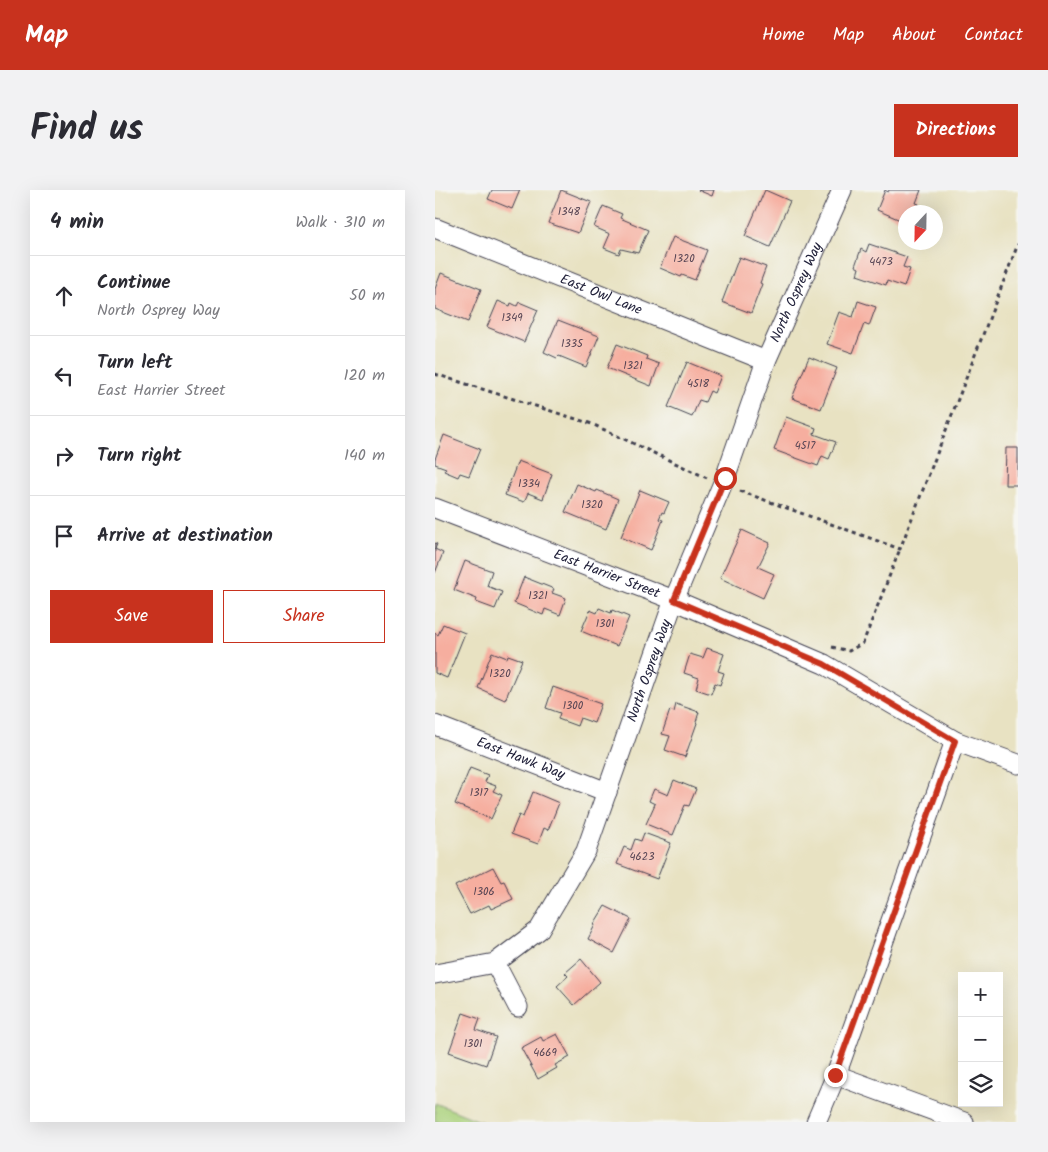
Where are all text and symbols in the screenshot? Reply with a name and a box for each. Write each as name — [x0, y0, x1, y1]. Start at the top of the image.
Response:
text: Map — [25, 16, 68, 55]
text: Home — [762, 21, 805, 50]
text: Map — [833, 21, 864, 50]
text: About — [892, 21, 936, 50]
text: Contact — [964, 21, 1023, 50]
text: Find us — [30, 102, 143, 158]
button: Directions — [894, 104, 1018, 157]
house number: 1348 — [558, 203, 581, 221]
north arrow — [898, 205, 943, 250]
text: 4 min — [50, 206, 104, 239]
text: Walk · 310 m — [296, 210, 385, 235]
street label: North Osprey Way — [765, 239, 828, 346]
house number: 1320 — [673, 250, 695, 268]
house number: 4473 — [869, 253, 893, 271]
text: Continue — [97, 268, 170, 298]
street label: East Owl Lane — [557, 268, 646, 321]
icon: ahead — [50, 282, 78, 310]
text: 50 m — [349, 283, 385, 308]
text: North Osprey Way — [97, 298, 220, 323]
house number: 1349 — [501, 309, 523, 327]
house number: 1335 — [561, 335, 584, 353]
text: Turn left — [97, 348, 172, 378]
house number: 1321 — [623, 357, 643, 375]
icon: left — [50, 362, 78, 390]
text: 120 m — [344, 363, 385, 388]
house number: 4518 — [687, 375, 709, 393]
text: East Harrier Street — [97, 378, 225, 403]
house number: 4517 — [795, 437, 816, 455]
text: Turn right — [97, 441, 182, 471]
icon: right — [50, 442, 78, 470]
text: 140 m — [344, 443, 385, 468]
route start — [714, 467, 737, 490]
house number: 1334 — [518, 475, 540, 493]
house number: 1320 — [581, 496, 603, 514]
text: Arrive at destination — [97, 521, 273, 551]
icon: arrive — [50, 522, 78, 550]
street label: East Harrier Street — [550, 544, 664, 605]
house number: 1321 — [528, 587, 548, 605]
button: Save — [50, 590, 213, 643]
button: Share — [223, 590, 385, 643]
house number: 1301 — [596, 615, 614, 633]
street label: North Osprey Way — [621, 616, 678, 725]
house number: 1320 — [489, 665, 511, 683]
house number: 1300 — [563, 697, 584, 715]
street label: East Hawk Way — [473, 731, 569, 786]
house number: 1317 — [470, 784, 489, 802]
house number: 4623 — [630, 848, 654, 866]
house number: 1306 — [473, 883, 495, 901]
map controls — [958, 972, 1003, 1107]
button: + — [958, 972, 1003, 1017]
button: − — [958, 1017, 1003, 1062]
house number: 1301 — [464, 1035, 482, 1053]
house number: 4669 — [533, 1044, 557, 1062]
button: layers — [958, 1062, 1003, 1107]
route end — [824, 1064, 847, 1087]

